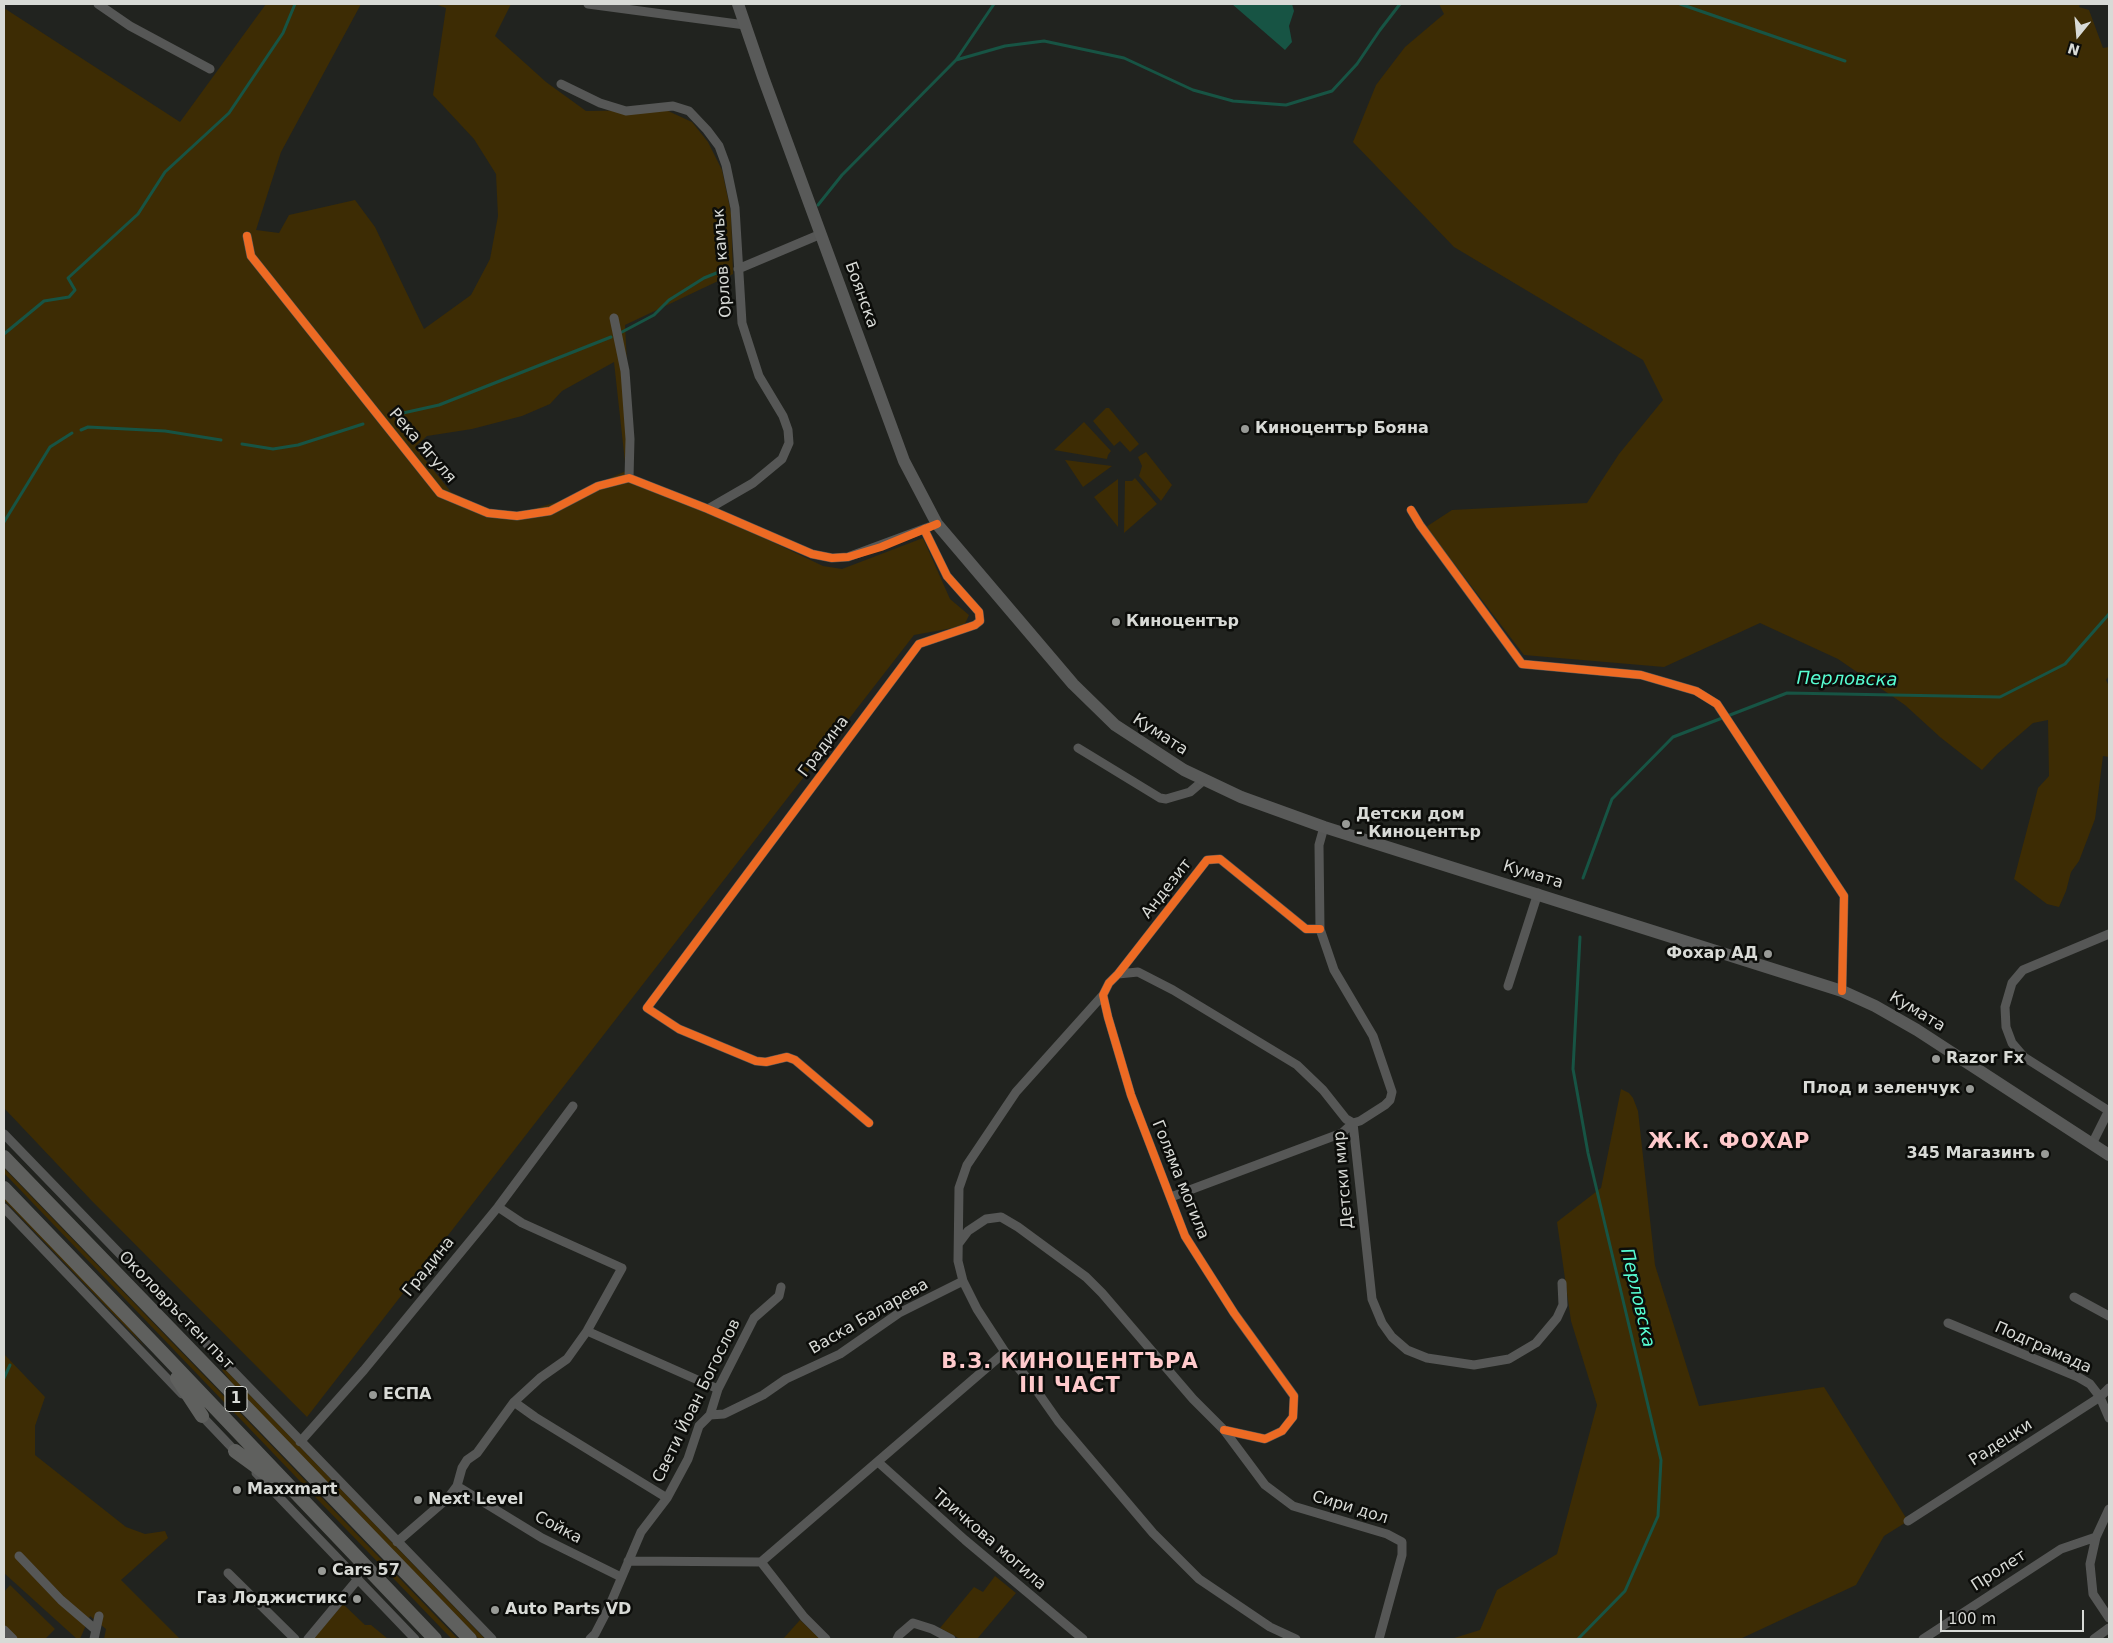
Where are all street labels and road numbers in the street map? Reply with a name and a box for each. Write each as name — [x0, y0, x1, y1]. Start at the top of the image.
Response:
street label: Орлов камък — [710, 208, 736, 318]
street label: Боянска — [840, 259, 882, 331]
street label: Река Ягуля — [384, 405, 460, 487]
street label: Кумата — [1129, 710, 1191, 760]
street label: Градина — [795, 713, 853, 781]
street label: Андезит — [1138, 855, 1196, 923]
street label: Кумата — [1501, 857, 1565, 893]
street label: Кумата — [1886, 988, 1948, 1036]
street label: Голяма могила — [1147, 1118, 1213, 1242]
street label: Детски мир — [1330, 1130, 1358, 1230]
street label: Градина — [399, 1233, 459, 1301]
street label: Околовръстен път — [114, 1248, 238, 1374]
street label: Васка Баларева — [806, 1275, 932, 1359]
street label: Свети Йоан Богослов — [649, 1316, 745, 1486]
street label: Подграмада — [1992, 1318, 2094, 1378]
road number: 1 — [225, 1386, 247, 1412]
street label: Радецки — [1966, 1416, 2036, 1470]
street label: Тричкова могила — [928, 1485, 1050, 1595]
street label: Сири дол — [1310, 1487, 1390, 1529]
street label: Сойка — [531, 1508, 585, 1548]
street label: Пролет — [1968, 1546, 2030, 1596]

